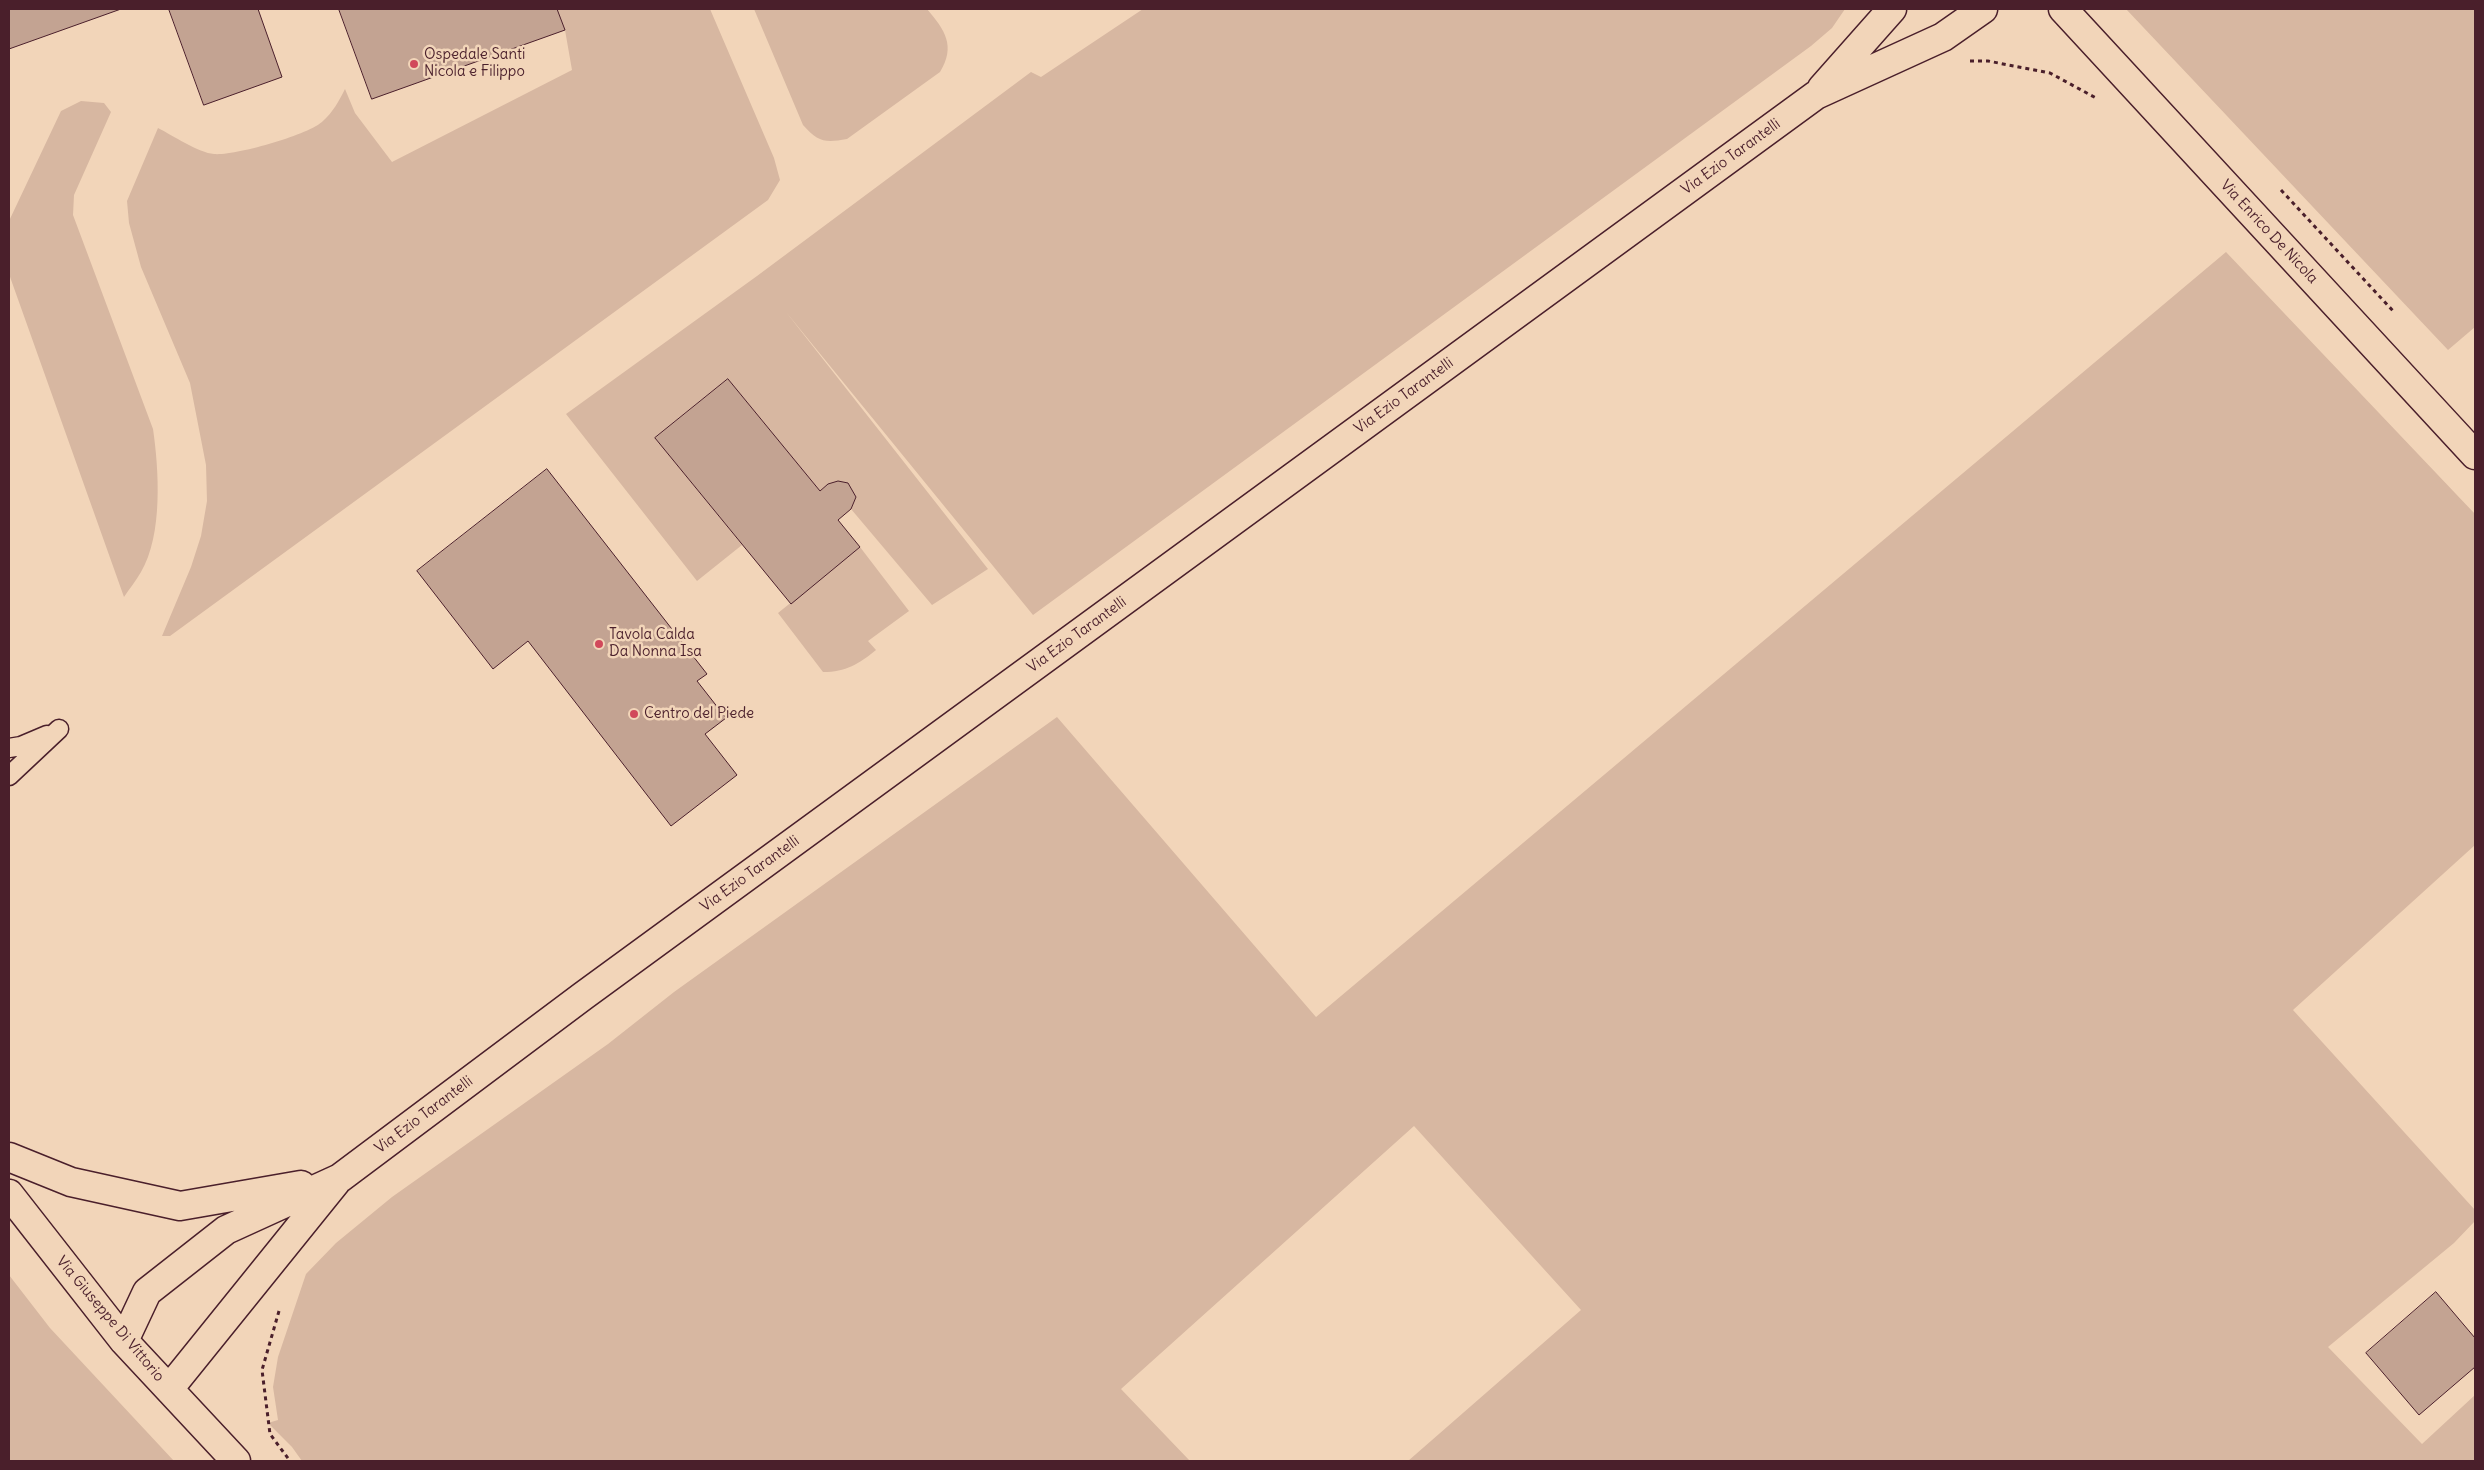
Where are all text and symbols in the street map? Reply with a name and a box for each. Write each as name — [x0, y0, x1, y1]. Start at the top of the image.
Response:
place label: Ospedale Santi Nicola e Filippo — [424, 46, 525, 81]
marker: Ospedale Santi Nicola e Filippo — [408, 58, 420, 70]
street label: Via Ezio Tarantelli — [1678, 115, 1784, 199]
street label: Via Enrico De Nicola — [2216, 176, 2322, 288]
street label: Via Ezio Tarantelli — [1351, 354, 1457, 438]
street label: Via Ezio Tarantelli — [1024, 593, 1130, 677]
place label: Tavola Calda Da Nonna Isa — [609, 626, 702, 661]
marker: Tavola Calda Da Nonna Isa — [593, 638, 605, 650]
place label: Centro del Piede — [644, 705, 754, 723]
marker: Centro del Piede — [628, 708, 640, 720]
street label: Via Ezio Tarantelli — [697, 832, 803, 916]
street label: Via Ezio Tarantelli — [372, 1072, 476, 1158]
street label: Via Giuseppe Di Vittorio — [52, 1253, 168, 1385]

